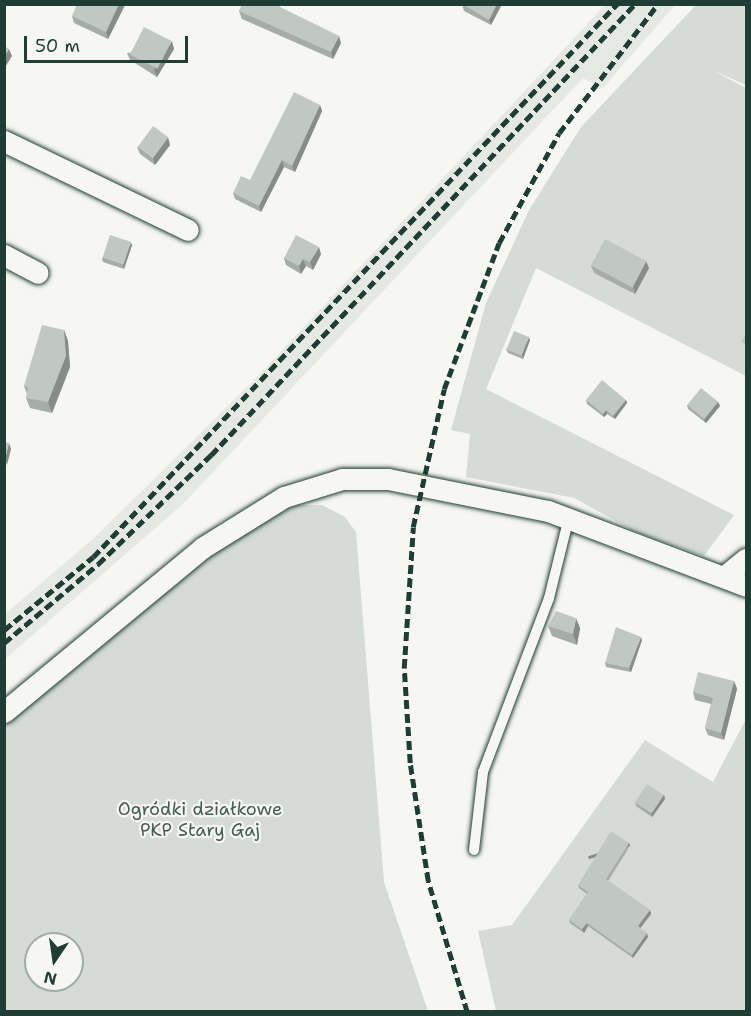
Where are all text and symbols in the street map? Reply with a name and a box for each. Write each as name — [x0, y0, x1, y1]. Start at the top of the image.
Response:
scale bar — [27, 24, 190, 62]
text: 50 m — [35, 34, 80, 58]
park label: Ogródki działkowe PKP Stary Gaj — [118, 799, 282, 842]
north arrow — [24, 932, 84, 992]
text: N — [42, 966, 59, 990]

